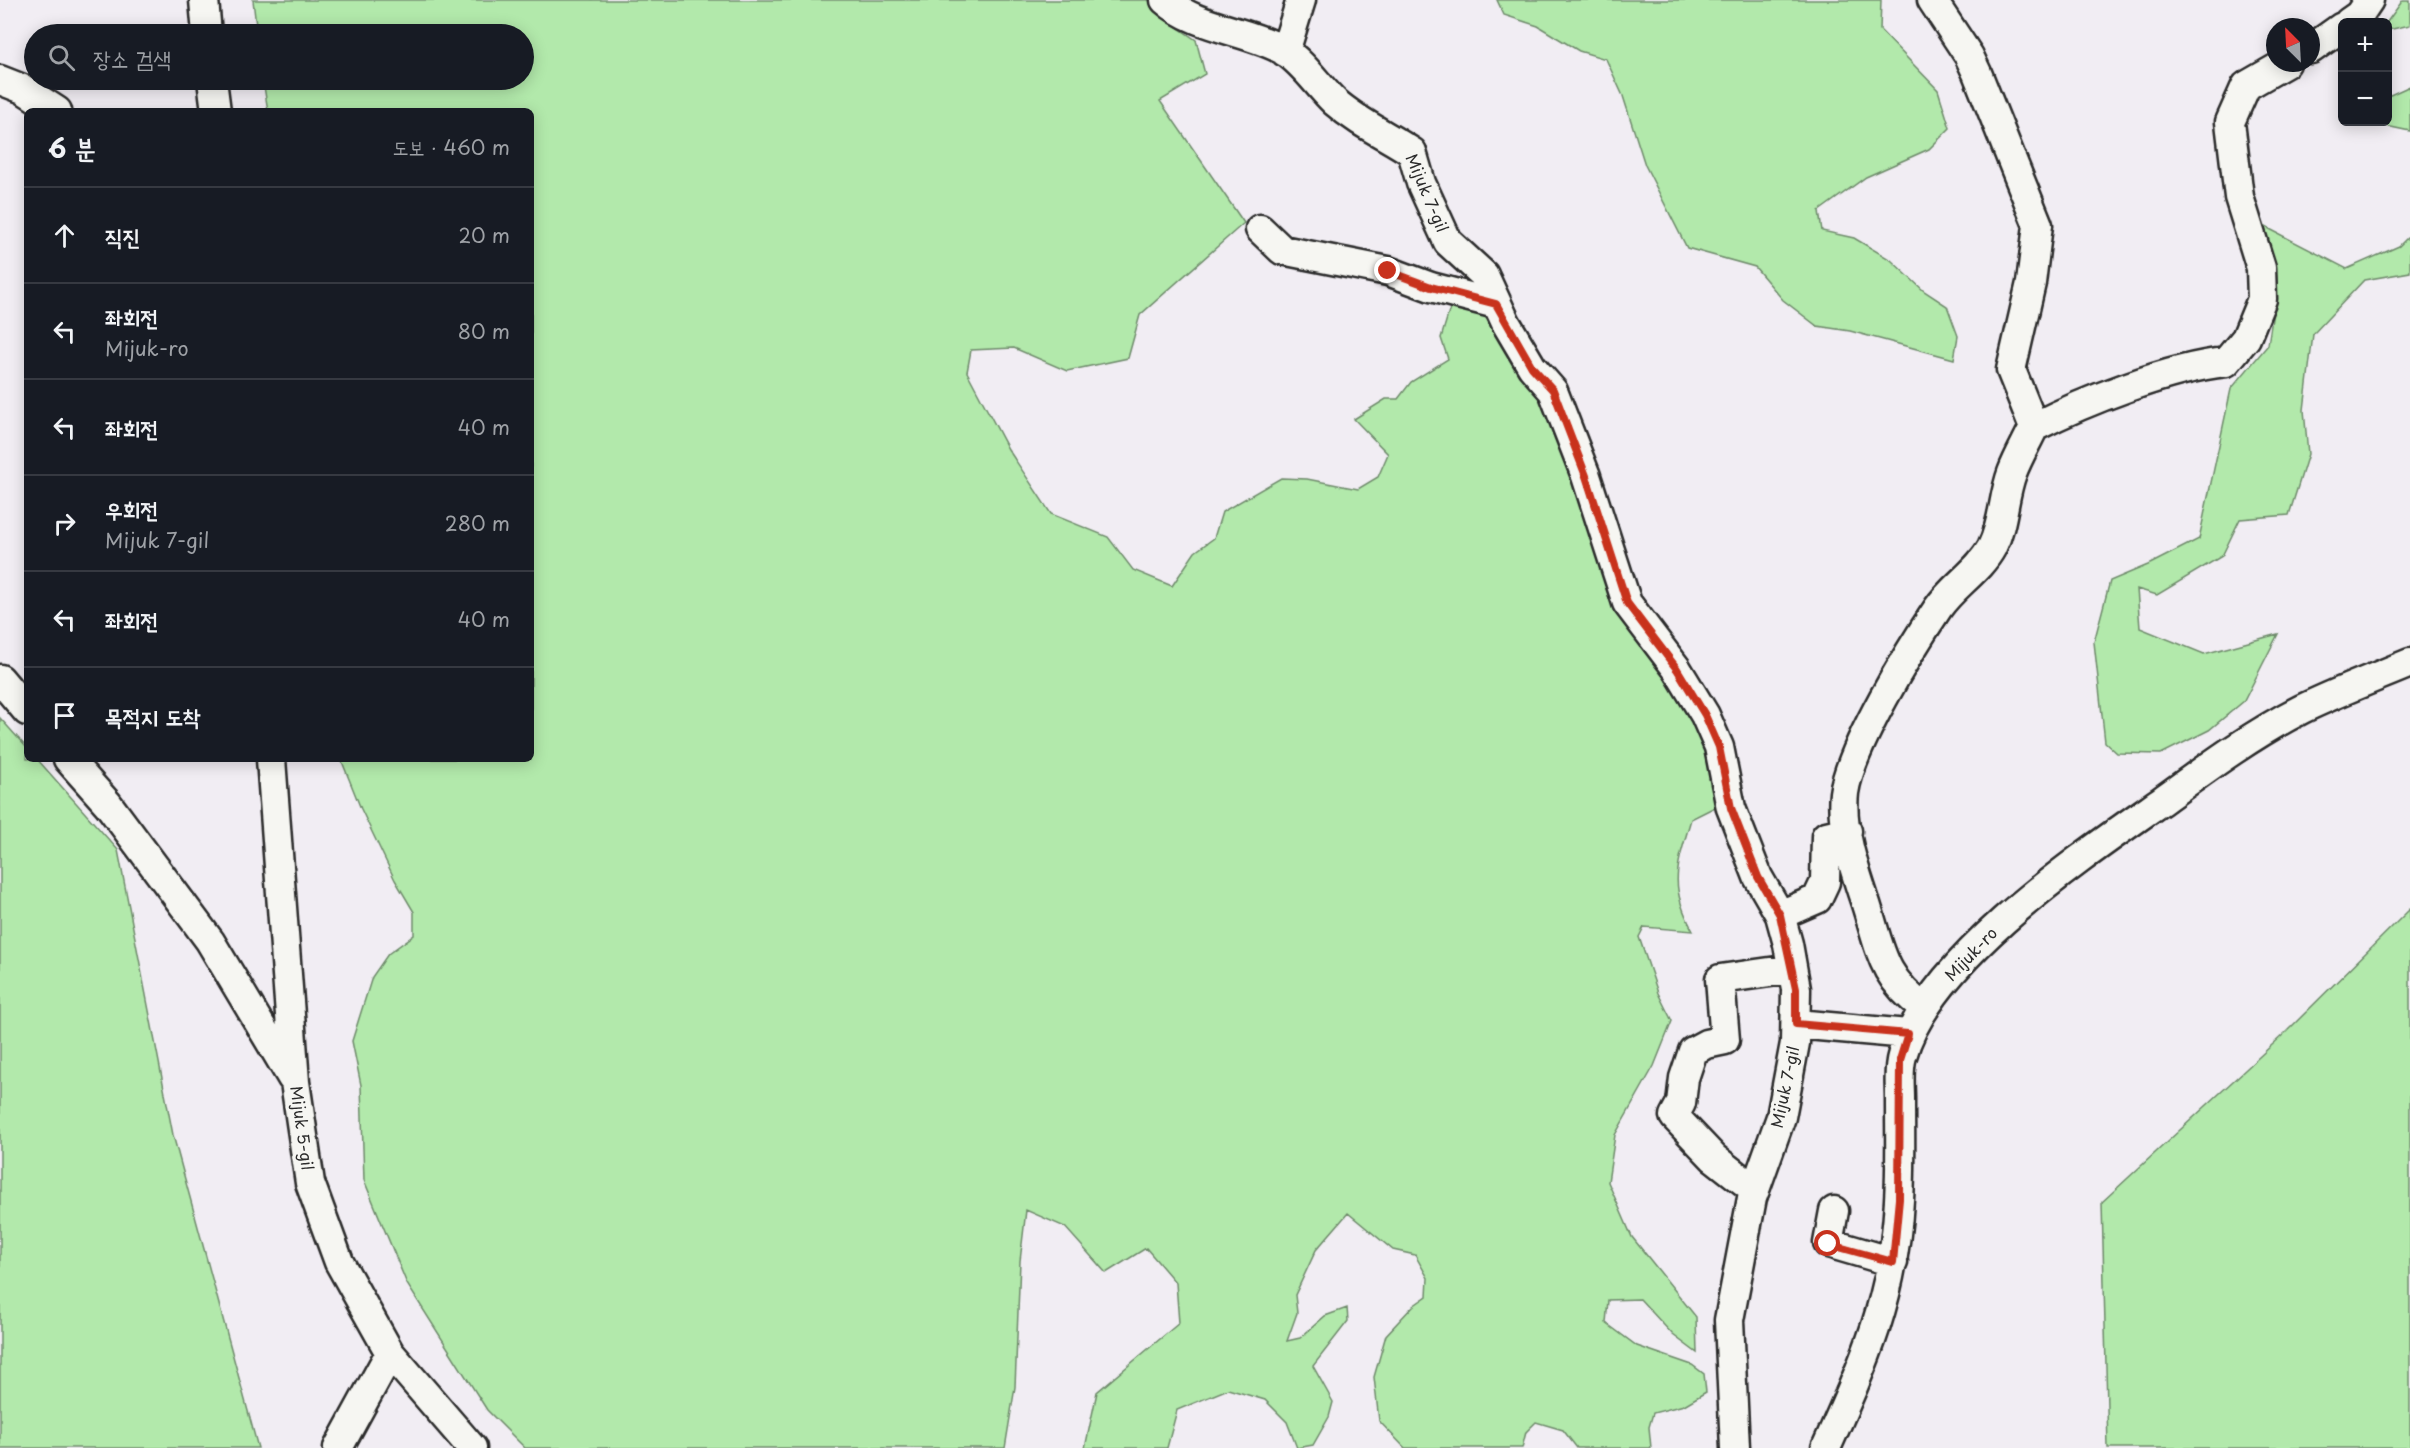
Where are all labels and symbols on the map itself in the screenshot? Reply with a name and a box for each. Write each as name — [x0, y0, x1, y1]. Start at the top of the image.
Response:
north arrow — [2266, 18, 2320, 72]
street label: Mijuk 7-gil — [1401, 150, 1455, 236]
route end — [1374, 257, 1400, 283]
street label: Mijuk-ro — [1938, 921, 2002, 986]
street label: Mijuk 7-gil — [1764, 1044, 1804, 1130]
street label: Mijuk 5-gil — [285, 1084, 321, 1172]
route start — [1814, 1230, 1840, 1256]

